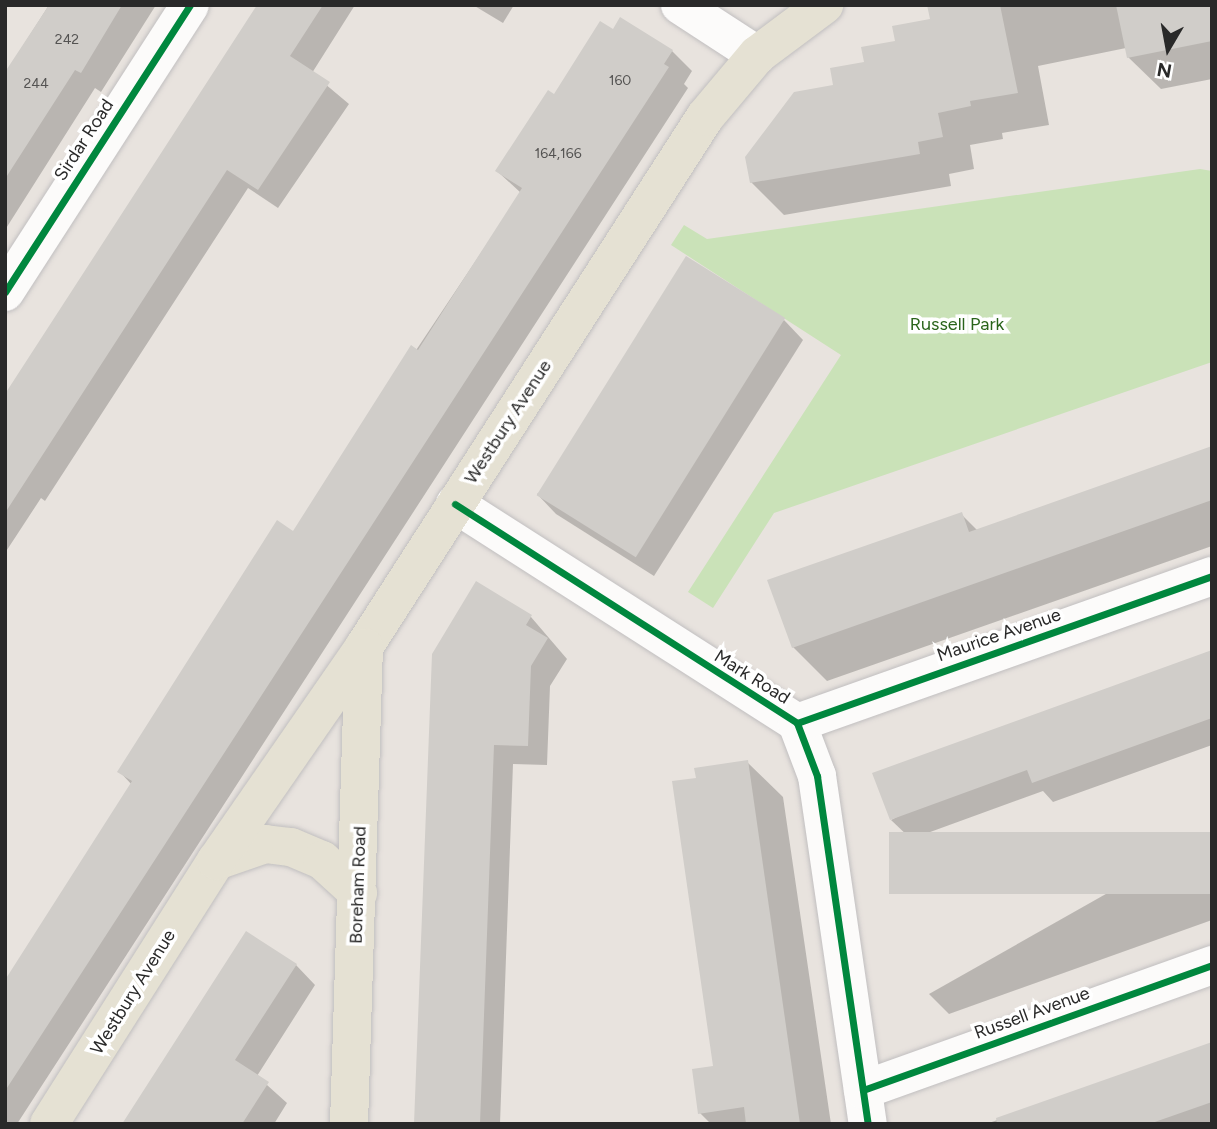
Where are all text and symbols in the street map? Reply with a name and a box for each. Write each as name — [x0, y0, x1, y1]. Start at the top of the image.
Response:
north arrow — [1133, 14, 1203, 84]
house number: 242 — [55, 32, 79, 48]
text: N — [1155, 58, 1173, 83]
house number: 160 — [609, 73, 631, 89]
house number: 244 — [23, 76, 49, 92]
street label: Sirdar Road — [50, 95, 118, 185]
house number: 164,166 — [534, 146, 582, 162]
park label: Russell Park — [910, 313, 1004, 335]
street label: Westbury Avenue — [460, 356, 556, 488]
street label: Maurice Avenue — [934, 604, 1064, 666]
street label: Mark Road — [710, 645, 794, 709]
street label: Boreham Road — [345, 826, 371, 944]
street label: Westbury Avenue — [86, 926, 180, 1058]
street label: Russell Avenue — [971, 982, 1093, 1044]

